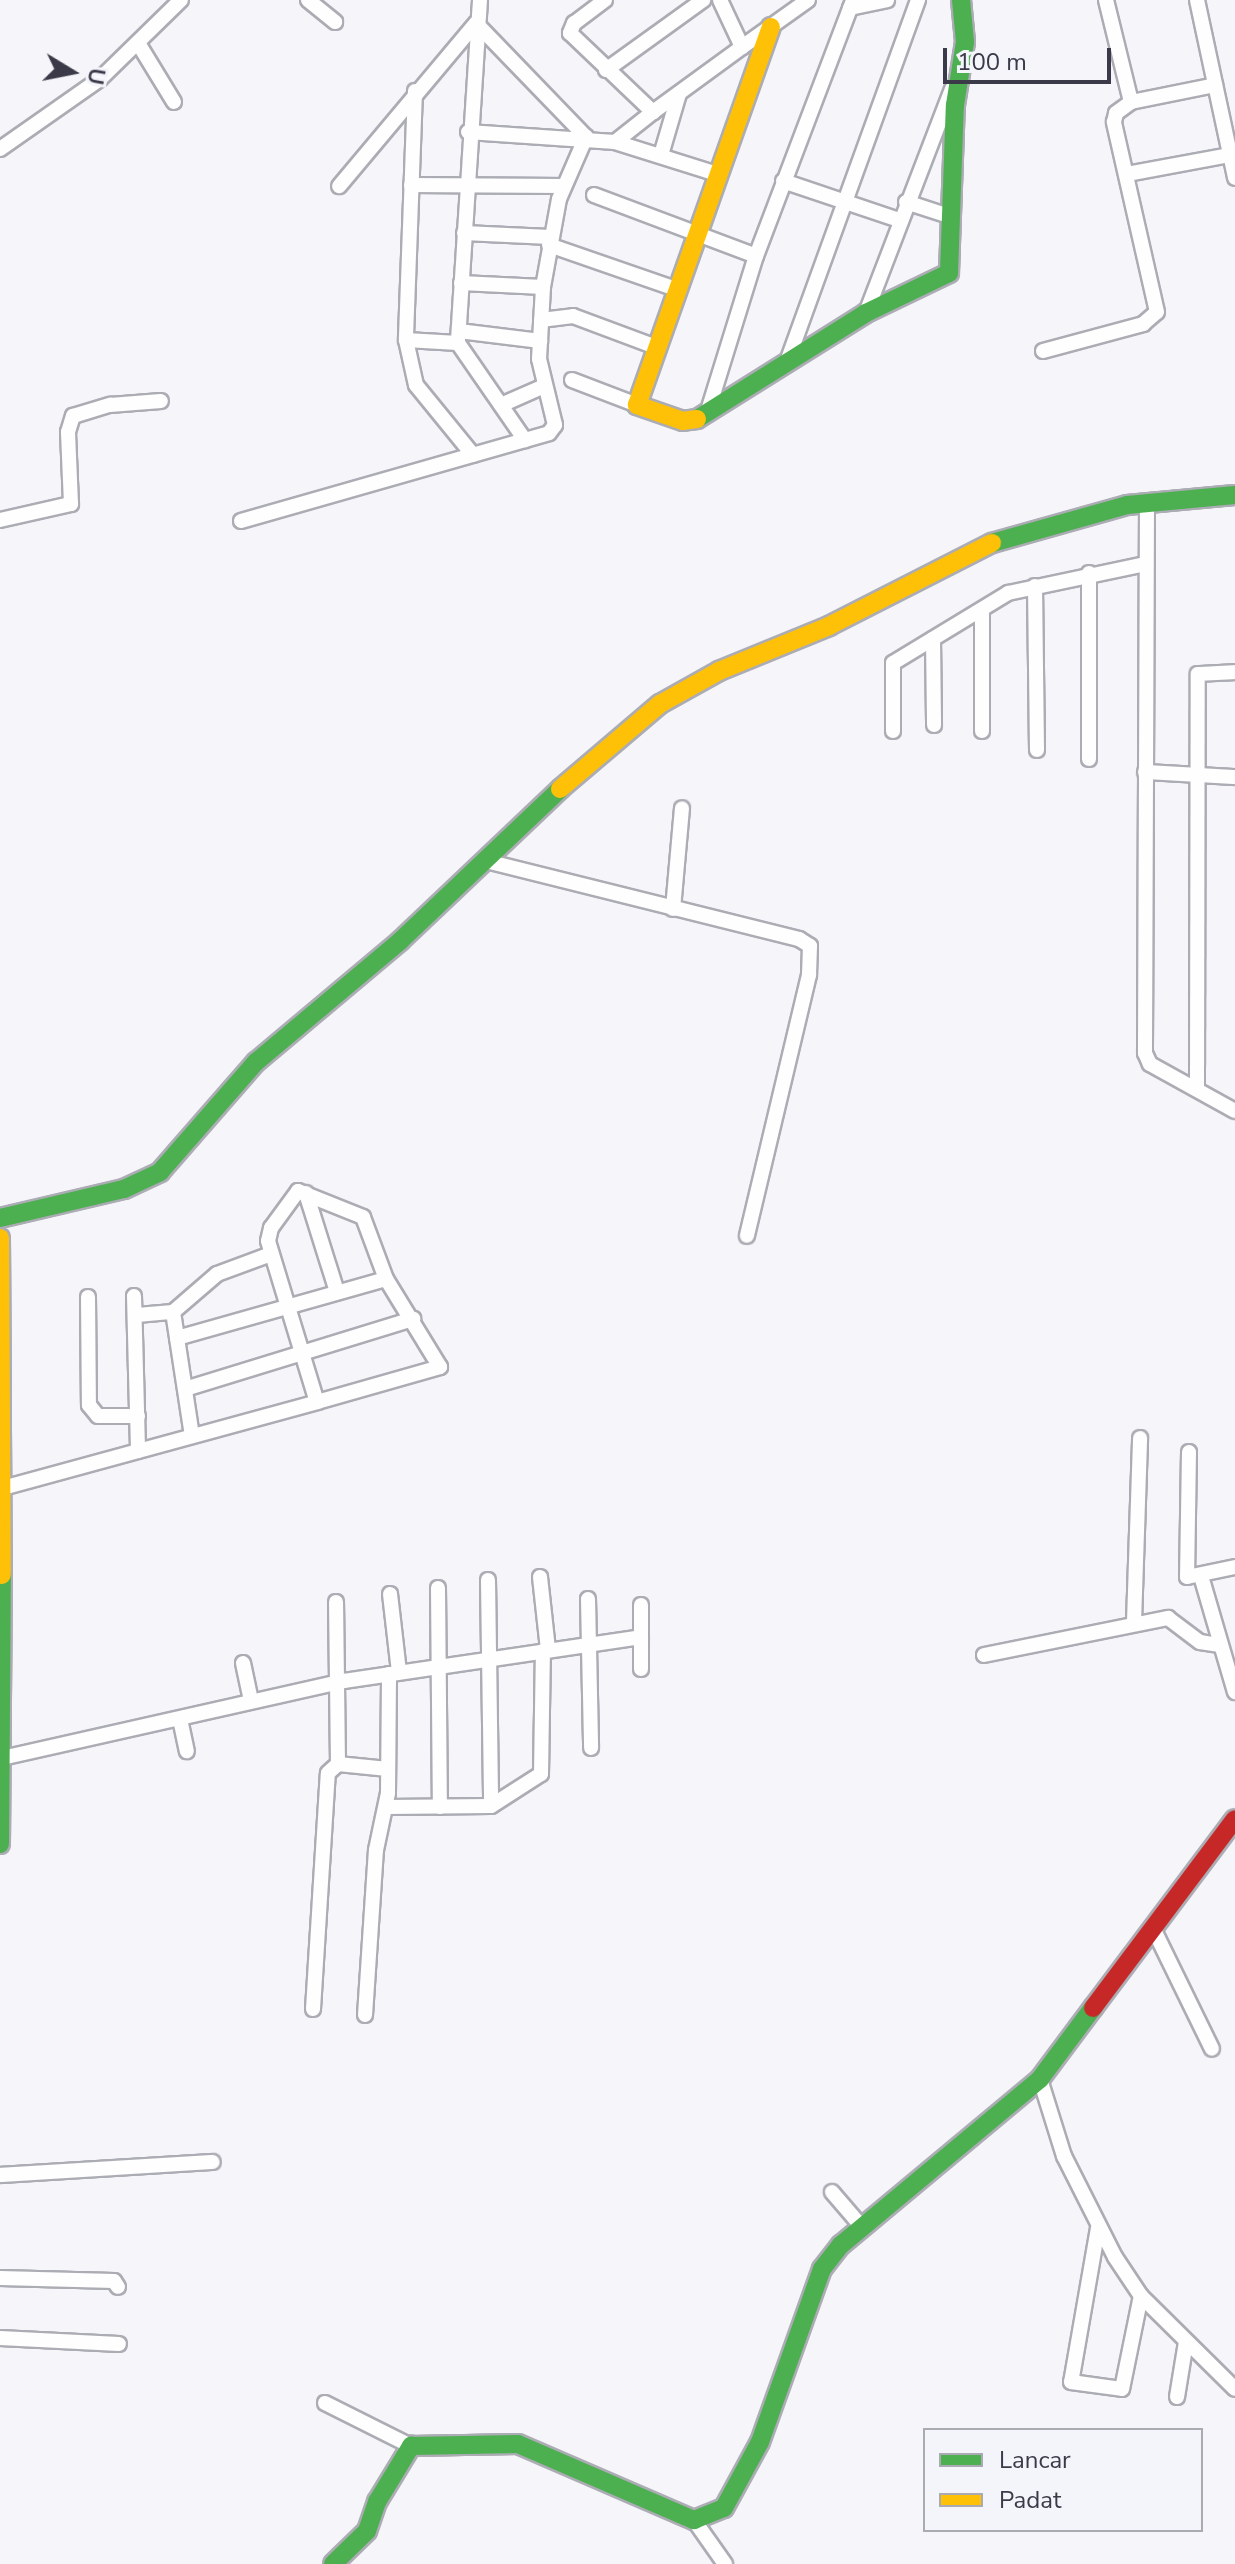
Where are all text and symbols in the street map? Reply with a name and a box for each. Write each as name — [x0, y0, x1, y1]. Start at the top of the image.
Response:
north arrow — [32, 32, 112, 112]
scale bar — [947, 32, 1115, 82]
text: 100 m — [957, 46, 1027, 78]
text: U — [79, 66, 112, 87]
legend — [923, 2428, 1203, 2532]
text: Lancar — [999, 2444, 1071, 2476]
text: Padat — [999, 2484, 1061, 2516]

